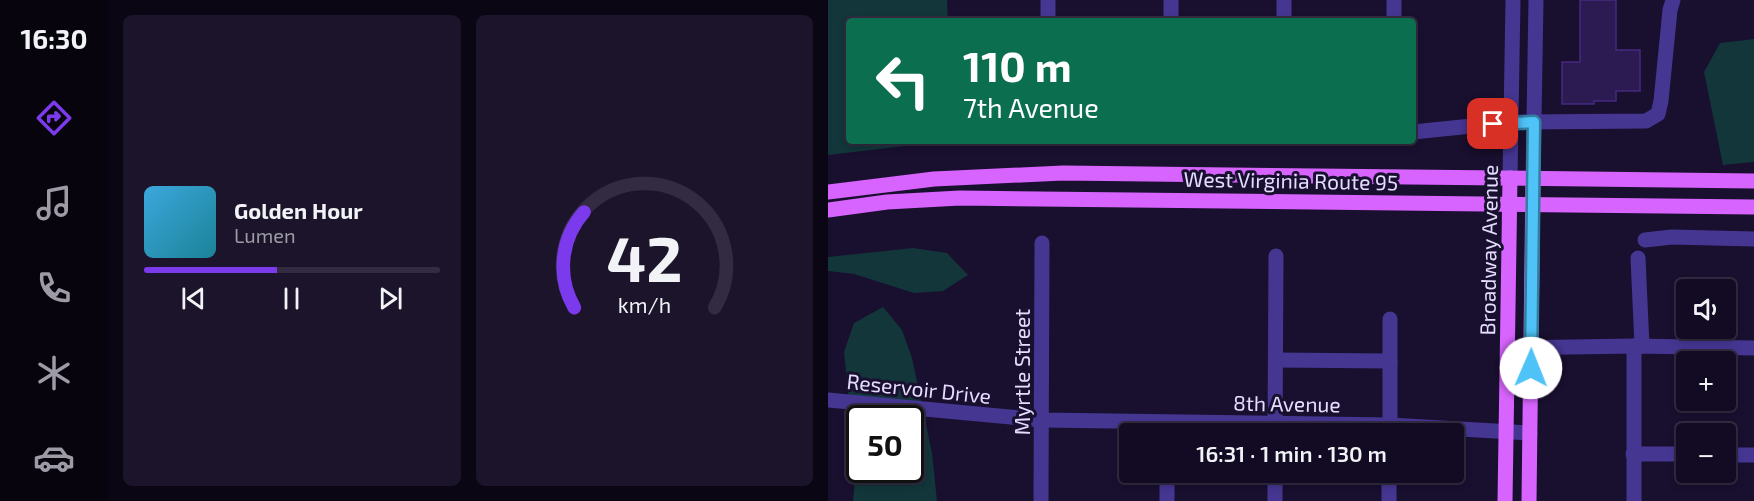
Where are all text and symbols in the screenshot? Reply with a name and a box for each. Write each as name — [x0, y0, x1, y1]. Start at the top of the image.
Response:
text: 16:30 — [21, 22, 87, 54]
text: 110 m — [963, 40, 1072, 90]
icon: left — [864, 42, 942, 120]
text: 7th Avenue — [963, 91, 1099, 123]
icon: directions — [33, 97, 75, 139]
pin — [1467, 98, 1518, 149]
icon: arrive — [1476, 107, 1509, 140]
street label: Broadway Avenue — [1474, 164, 1502, 336]
street label: West Virginia Route 95 — [1184, 166, 1398, 194]
icon: music — [33, 182, 75, 224]
text: Golden Hour — [234, 197, 363, 223]
text: 42 — [606, 220, 682, 295]
text: Lumen — [234, 223, 296, 247]
icon: phone — [33, 267, 75, 309]
map controls — [1676, 279, 1736, 483]
button: sound — [1676, 279, 1736, 339]
icon: previous — [177, 282, 210, 315]
icon: pause — [275, 282, 308, 315]
icon: next — [374, 282, 407, 315]
text: km/h — [618, 292, 671, 317]
street label: Myrtle Street — [1009, 309, 1034, 435]
position arrow — [1499, 336, 1563, 400]
button: + — [1676, 351, 1736, 411]
icon: climate — [33, 352, 75, 394]
street label: Reservoir Drive — [845, 368, 993, 408]
street label: 8th Avenue — [1233, 390, 1341, 416]
speed limit sign: 50 — [846, 405, 924, 483]
button: − — [1676, 423, 1736, 483]
icon: car — [33, 437, 75, 479]
text: 16:31 · 1 min · 130 m — [1196, 440, 1387, 466]

